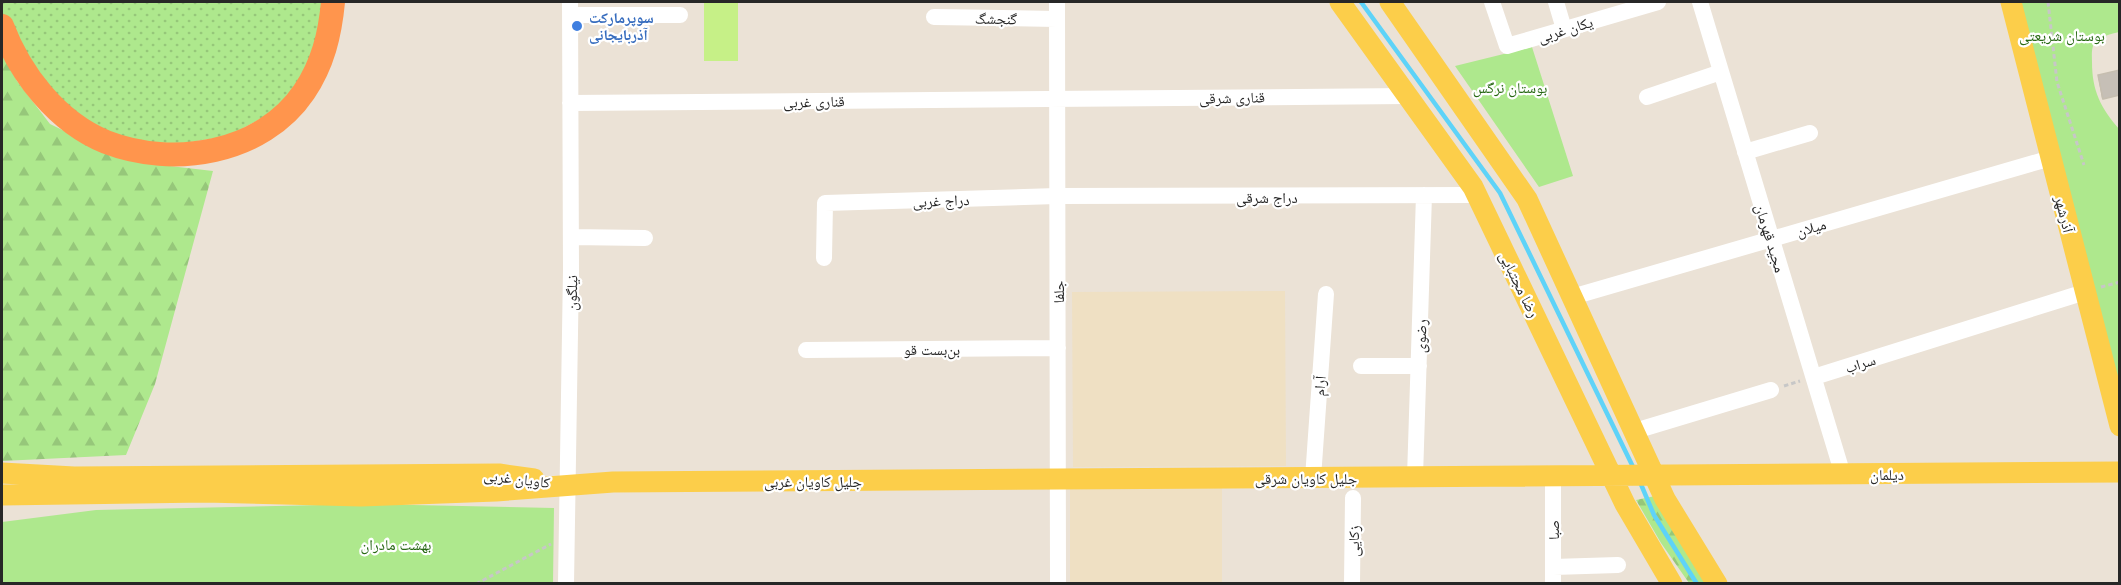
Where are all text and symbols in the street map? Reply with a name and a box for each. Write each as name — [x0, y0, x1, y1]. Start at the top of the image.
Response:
place label: سوپرمارکت آذربایجانی — [589, 7, 654, 44]
street label: گنجشگ — [975, 8, 1018, 28]
street label: یکان غربی — [1535, 11, 1596, 48]
marker: سوپرمارکت آذربایجانی — [570, 19, 584, 33]
park label: بوستان شریعتی — [2019, 25, 2105, 46]
park label: بوستان نرگس — [1473, 77, 1547, 98]
street label: قناری شرقی — [1199, 86, 1265, 109]
street label: قناری غربی — [783, 90, 845, 113]
street label: دراج شرقی — [1236, 187, 1298, 208]
street label: دراج غربی — [912, 189, 970, 212]
street label: آذرشهر — [2051, 193, 2079, 236]
street label: مجید قهرمان — [1750, 201, 1791, 275]
street label: میلان — [1794, 213, 1829, 242]
street label: رضا مجتبایی — [1495, 248, 1545, 321]
street label: نیلگون — [561, 275, 582, 311]
street label: جلفا — [1048, 280, 1068, 303]
street label: رضوی — [1409, 319, 1432, 353]
street label: بن‌بست قو — [904, 339, 960, 360]
street label: سراب — [1842, 349, 1878, 377]
street label: آرام — [1308, 374, 1331, 397]
street label: کاویان غربی — [483, 464, 551, 493]
street label: دیلمان — [1870, 464, 1904, 485]
street label: جلیل کاویان شرقی — [1255, 468, 1358, 489]
street label: جلیل کاویان غربی — [764, 471, 863, 492]
street label: صبا — [1543, 520, 1563, 540]
street label: زکایی — [1343, 525, 1364, 557]
park label: بهشت مادران — [361, 534, 431, 555]

